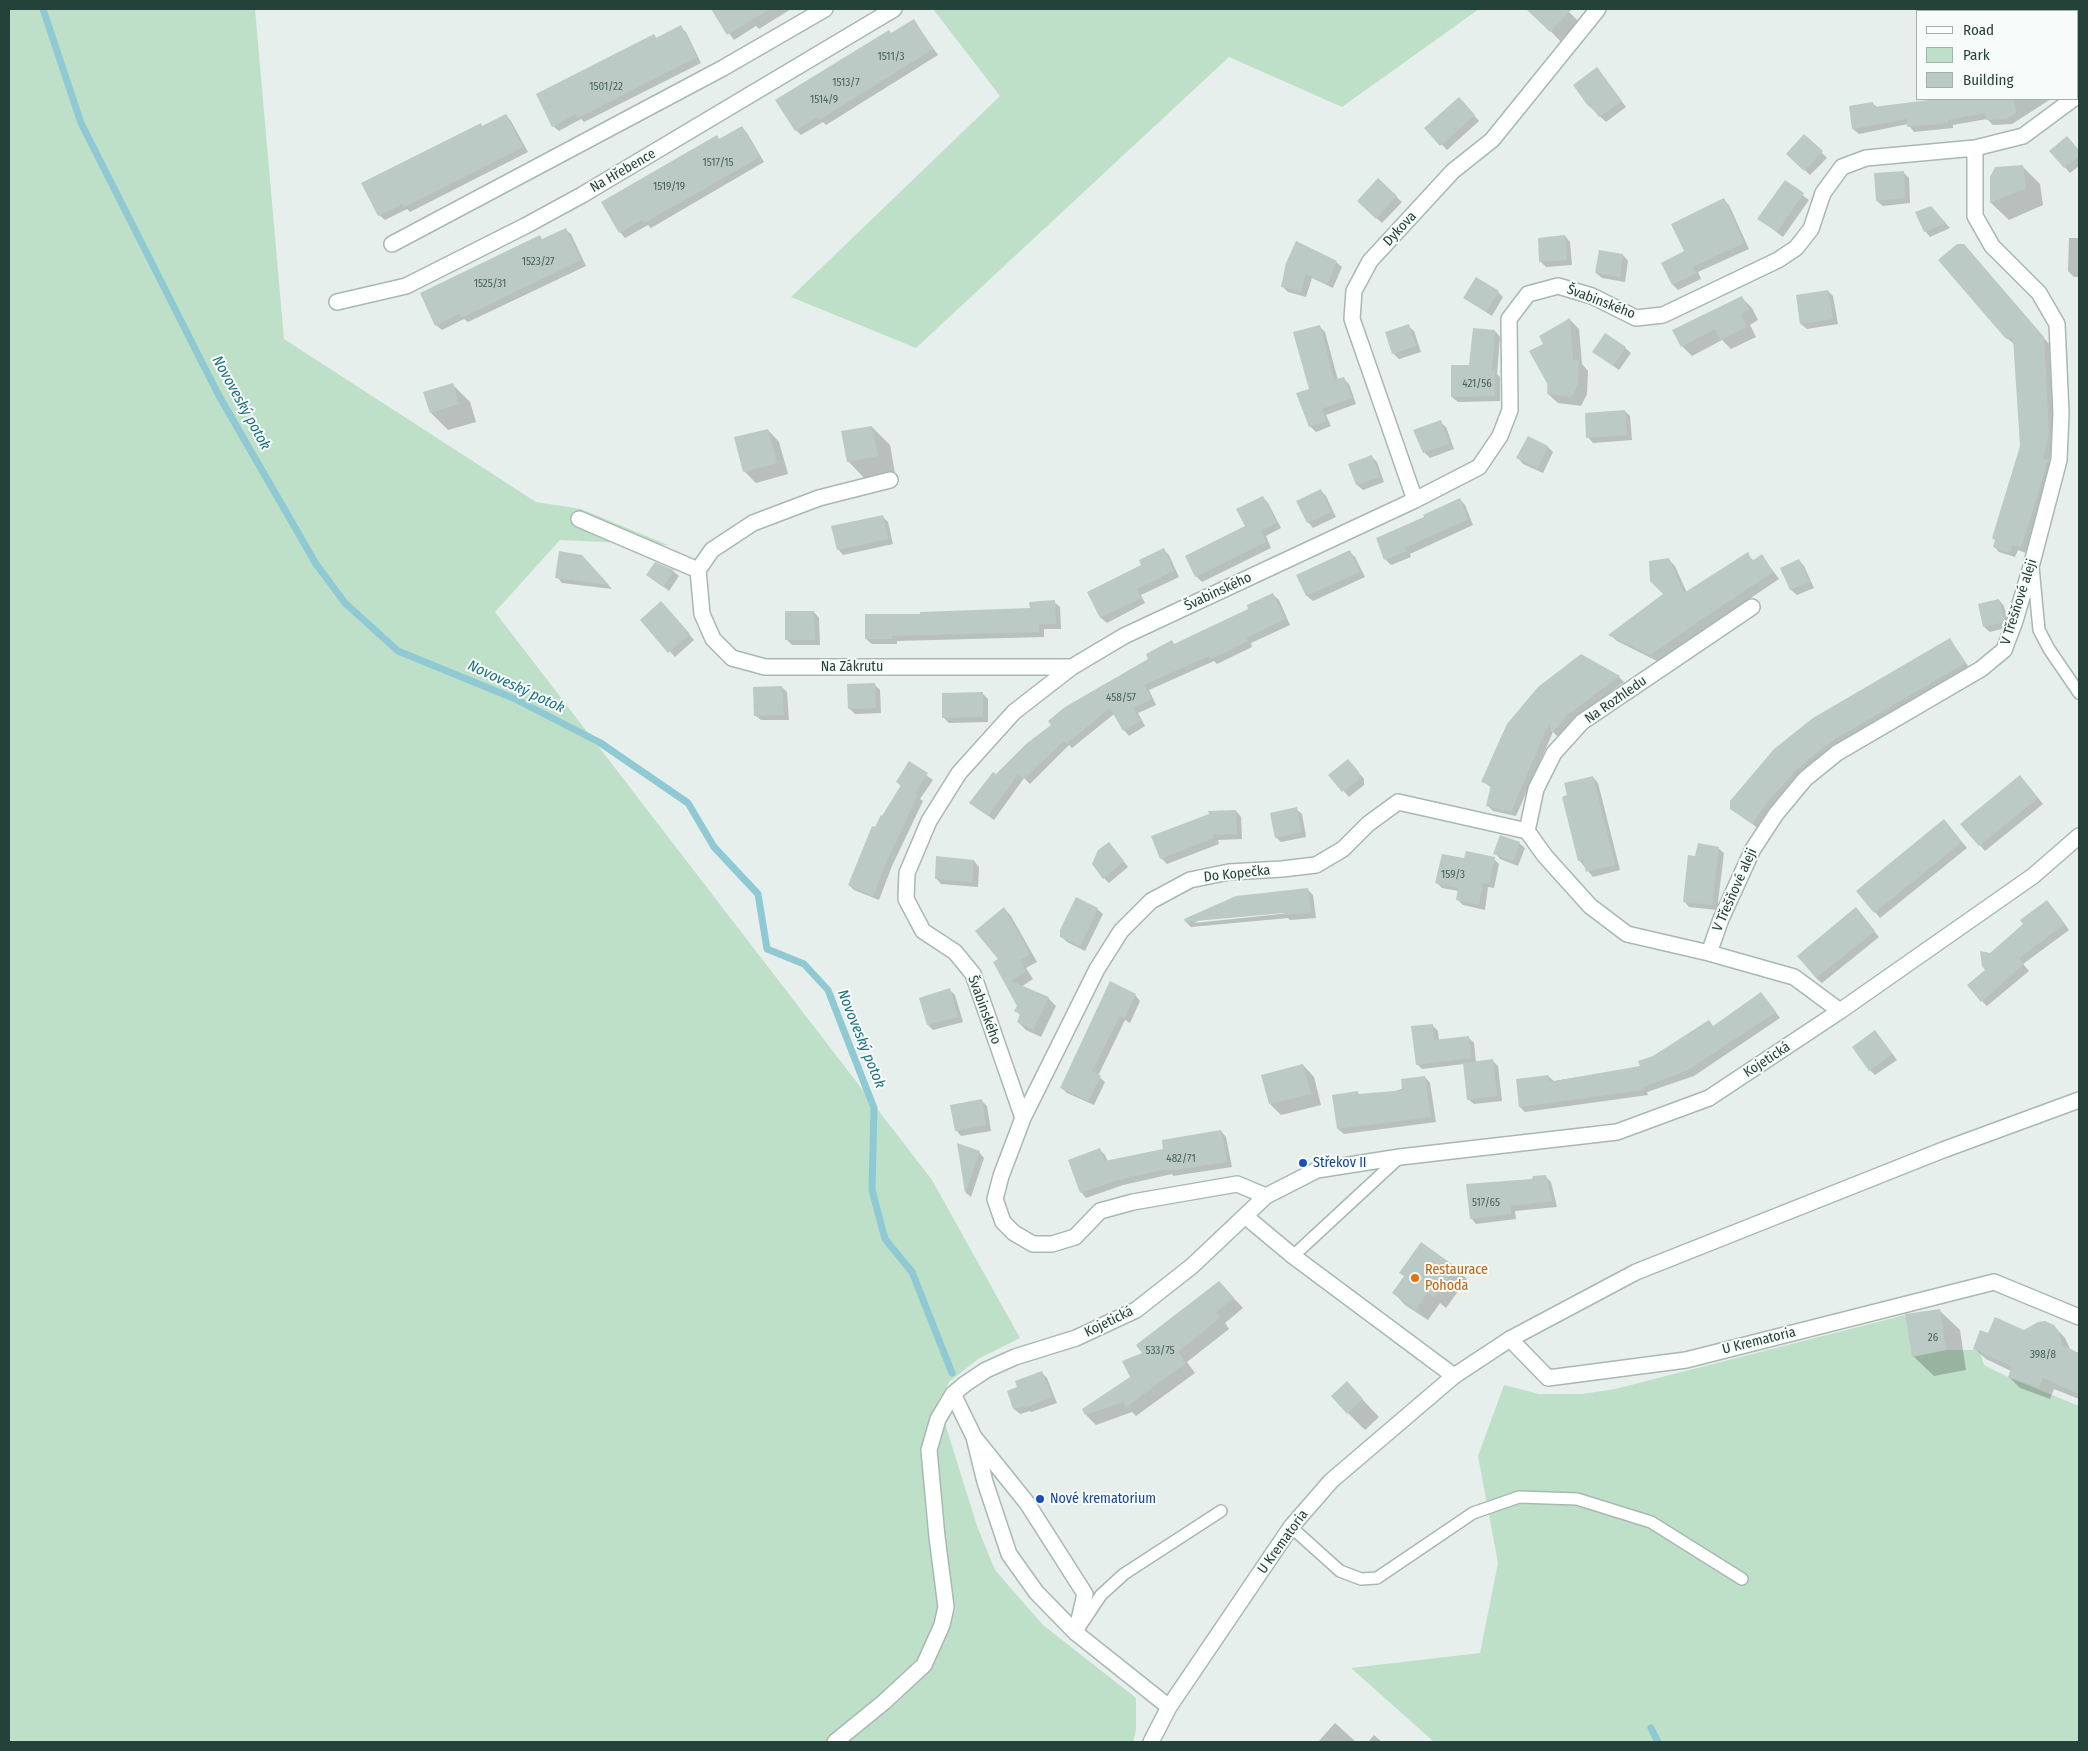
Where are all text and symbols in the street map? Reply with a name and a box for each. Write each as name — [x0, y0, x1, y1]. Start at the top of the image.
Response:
legend — [1916, 10, 2078, 100]
text: Road — [1963, 21, 1994, 39]
text: Park — [1963, 46, 1990, 64]
house number: 1511/3 — [877, 50, 905, 64]
text: Building — [1963, 71, 2014, 89]
house number: 1513/7 — [832, 76, 860, 90]
house number: 1501/22 — [589, 80, 623, 94]
house number: 1514/9 — [810, 93, 838, 107]
street label: Na Hřebence — [587, 145, 659, 197]
house number: 1517/15 — [703, 156, 733, 170]
house number: 1519/19 — [653, 180, 685, 194]
street label: Dykova — [1380, 208, 1420, 250]
house number: 1523/27 — [522, 255, 554, 269]
house number: 1525/31 — [474, 277, 506, 291]
street label: Švabinského — [1564, 281, 1638, 323]
water label: Novoveský potok — [208, 353, 274, 453]
house number: 421/56 — [1462, 377, 1492, 391]
street label: V Třešňové aleji — [1997, 557, 2041, 647]
street label: Švabinského — [1182, 569, 1254, 615]
water label: Novoveský potok — [465, 657, 567, 717]
street label: Na Zákrutu — [821, 659, 883, 675]
street label: Na Rozhledu — [1582, 673, 1650, 727]
house number: 458/57 — [1106, 691, 1136, 705]
street label: V Třešňové aleji — [1709, 846, 1761, 934]
street label: Do Kopečka — [1203, 862, 1271, 886]
house number: 159/3 — [1441, 868, 1465, 882]
street label: Švabinského — [964, 973, 1004, 1047]
water label: Novoveský potok — [833, 987, 889, 1091]
street label: Kojetická — [1740, 1039, 1794, 1081]
house number: 482/71 — [1166, 1152, 1196, 1166]
place label: Střekov II — [1313, 1155, 1366, 1171]
marker: Střekov II — [1297, 1157, 1309, 1169]
house number: 517/65 — [1472, 1196, 1500, 1210]
place label: Restaurace Pohoda — [1425, 1262, 1488, 1294]
marker: Restaurace Pohoda — [1409, 1272, 1421, 1284]
street label: Kojetická — [1082, 1303, 1136, 1341]
street label: U Krematoria — [1721, 1324, 1797, 1358]
house number: 26 — [1928, 1331, 1938, 1345]
house number: 533/75 — [1145, 1344, 1175, 1358]
house number: 398/8 — [2030, 1348, 2056, 1362]
place label: Nové krematorium — [1050, 1491, 1156, 1507]
marker: Nové krematorium — [1034, 1493, 1046, 1505]
street label: U Krematoria — [1254, 1507, 1312, 1577]

